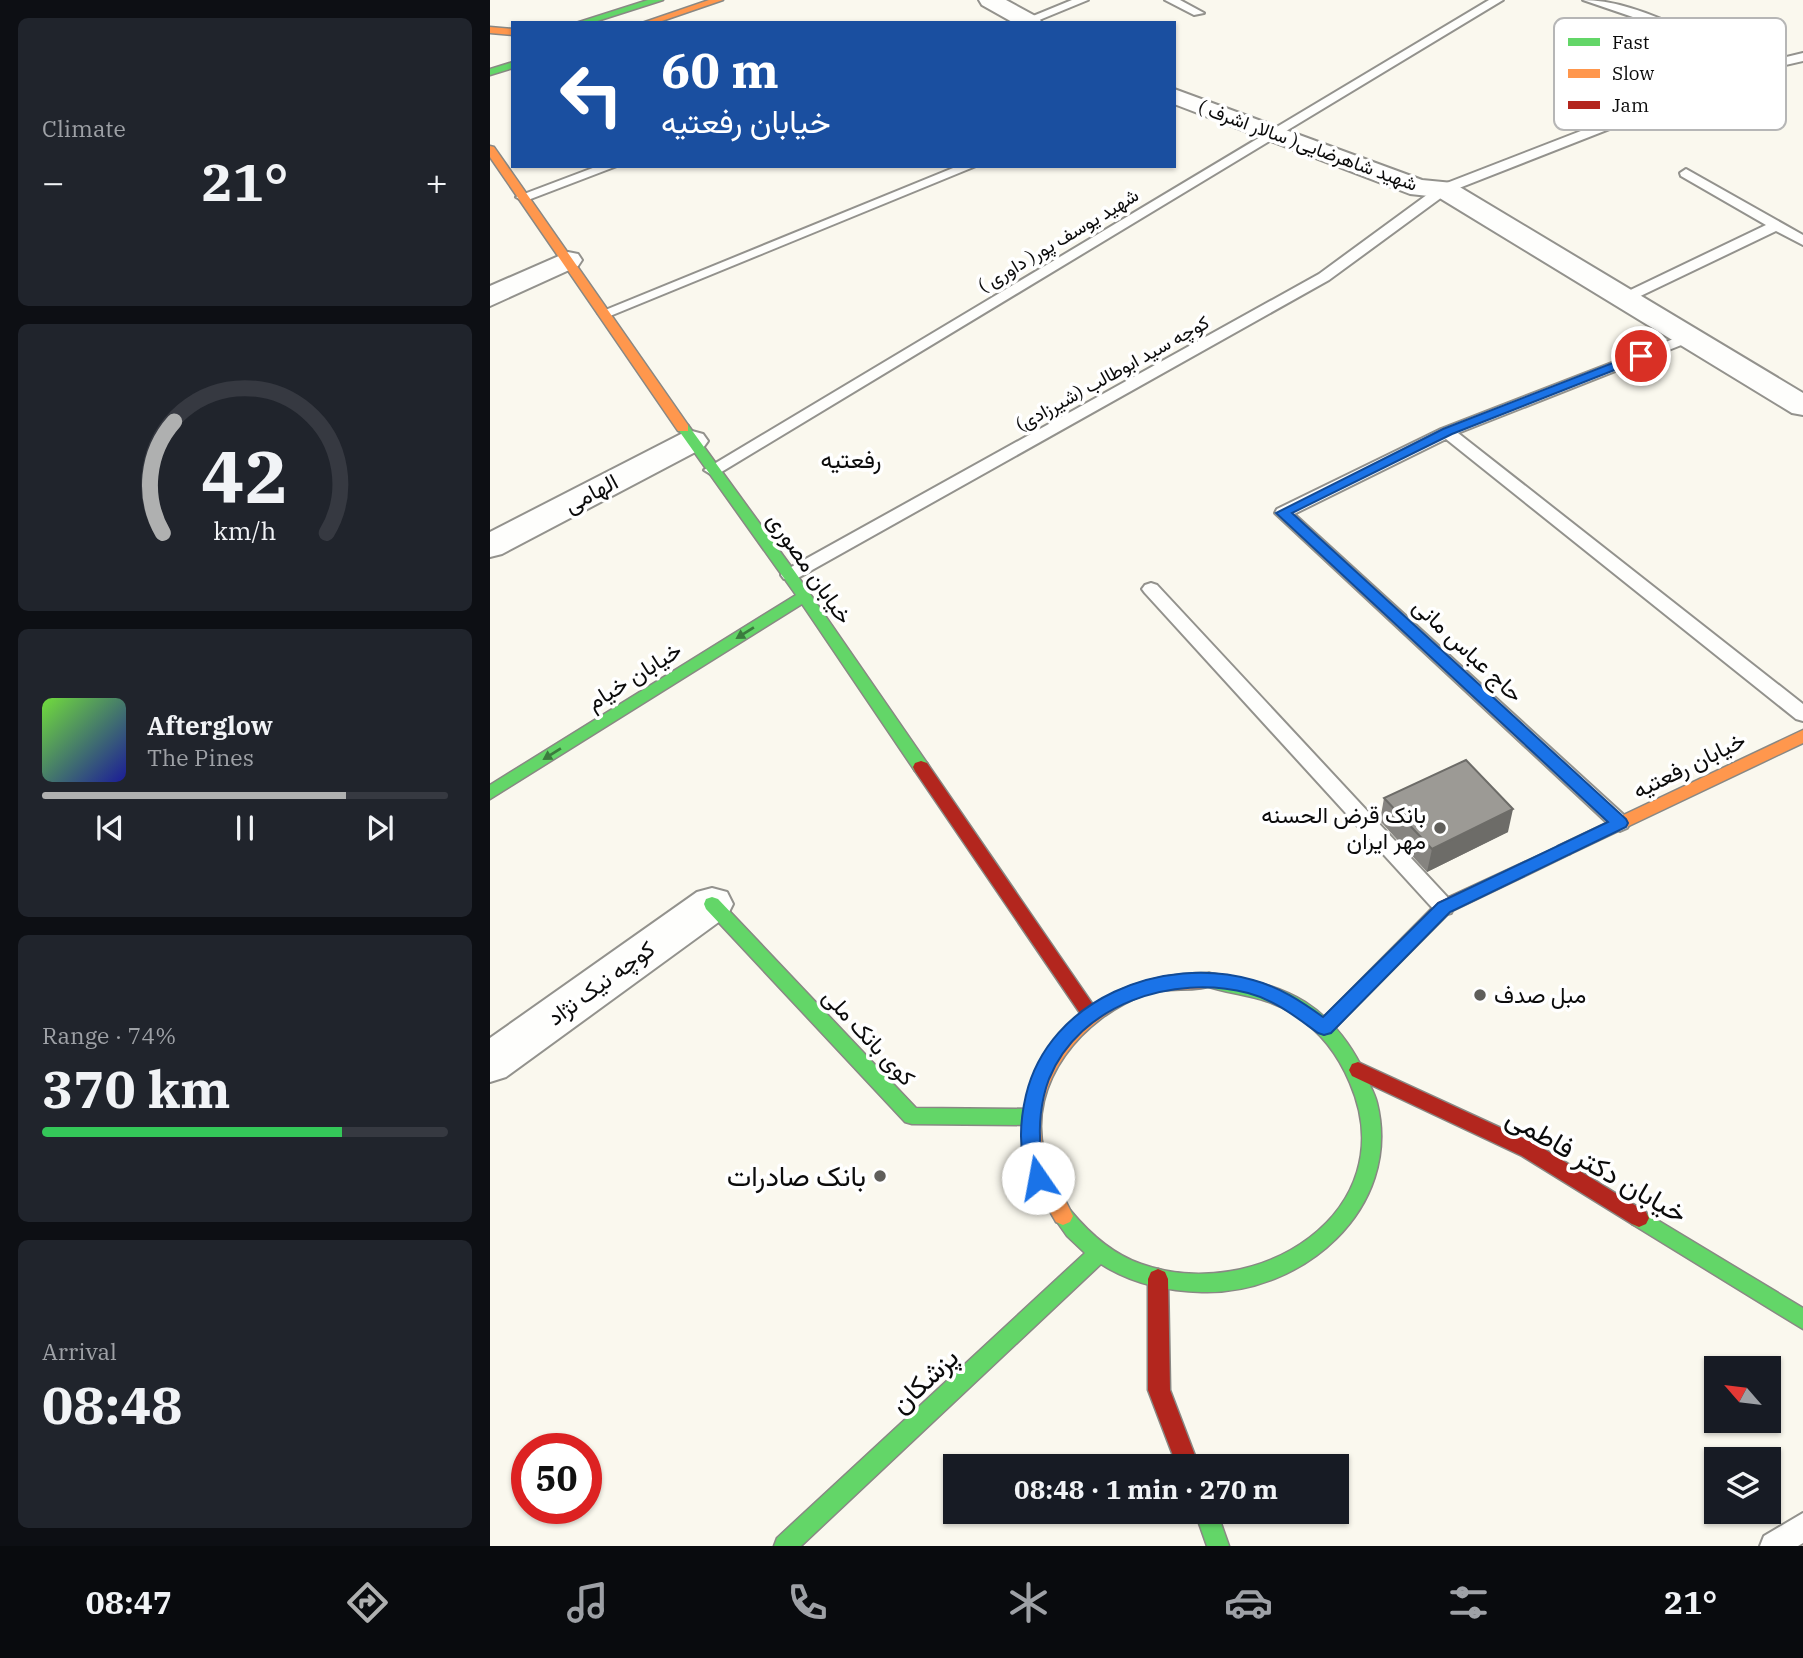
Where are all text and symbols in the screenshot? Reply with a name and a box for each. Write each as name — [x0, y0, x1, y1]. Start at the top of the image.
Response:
legend — [1554, 18, 1786, 130]
text: Fast — [1612, 30, 1650, 54]
text: 60 m — [661, 38, 779, 101]
icon: left — [546, 49, 637, 140]
text: Slow — [1612, 61, 1654, 85]
text: Jam — [1612, 93, 1649, 117]
street label: شهید شاهرضایی( سالار اشرف ) — [1195, 94, 1421, 196]
text: خیابان رفعتیه — [661, 100, 831, 142]
text: Climate — [42, 113, 126, 143]
text: 21° — [202, 148, 288, 215]
text: − — [42, 157, 65, 206]
text: + — [425, 157, 448, 206]
street label: شهید یوسف پور( داوری ) — [973, 182, 1144, 299]
street label: کوچه سید ابوطالب (شیرزادی) — [1011, 310, 1214, 438]
pin — [1611, 326, 1671, 386]
icon: arrive — [1622, 337, 1660, 375]
text: 42 — [201, 429, 289, 524]
district label: رفعتیه — [820, 443, 882, 475]
street label: الهامی — [558, 465, 623, 520]
street label: خیابان مصوری — [760, 506, 860, 630]
text: km/h — [213, 514, 277, 547]
street label: حاج عباس مانی — [1406, 590, 1530, 710]
one-way arrow — [735, 627, 755, 640]
street label: خیابان خیام — [580, 634, 687, 717]
text: Afterglow — [147, 708, 273, 742]
street label: خیابان رفعتیه — [1627, 724, 1750, 805]
text: The Pines — [147, 742, 254, 772]
one-way arrow — [543, 747, 562, 760]
place label: بانک قرض الحسنه مهر ایران — [1261, 799, 1426, 856]
icon: previous — [91, 809, 129, 847]
icon: pause — [226, 809, 264, 847]
icon: next — [361, 809, 399, 847]
marker: بانک قرض الحسنه مهر ایران — [1432, 820, 1448, 836]
street label: کوچه نیک نژاد — [541, 933, 661, 1033]
place label: مبل صدف — [1494, 979, 1586, 1009]
street label: کوی بانک ملی — [816, 981, 923, 1092]
marker: مبل صدف — [1472, 987, 1488, 1003]
text: Range · 74% — [42, 1020, 176, 1050]
text: 370 km — [42, 1055, 231, 1122]
street label: خیابان دکتر فاطمی — [1500, 1098, 1694, 1231]
position arrow — [1001, 1141, 1075, 1215]
place label: بانک صادرات — [727, 1157, 866, 1194]
marker: بانک صادرات — [872, 1168, 888, 1184]
text: Arrival — [42, 1336, 117, 1366]
street label: پزشکان — [881, 1338, 967, 1422]
north arrow — [1704, 1356, 1782, 1433]
map controls — [1704, 1356, 1781, 1524]
text: 08:48 — [42, 1371, 183, 1438]
speed limit sign: 50 — [511, 1433, 602, 1524]
button: layers — [1704, 1447, 1781, 1524]
text: 08:48 · 1 min · 270 m — [1014, 1472, 1278, 1506]
icon: directions — [343, 1578, 392, 1627]
icon: music — [563, 1578, 612, 1627]
icon: phone — [783, 1578, 832, 1627]
icon: climate — [1004, 1578, 1053, 1627]
icon: car — [1224, 1578, 1273, 1627]
icon: filters — [1444, 1578, 1493, 1627]
text: 08:47 — [86, 1581, 172, 1623]
text: 21° — [1664, 1581, 1717, 1623]

